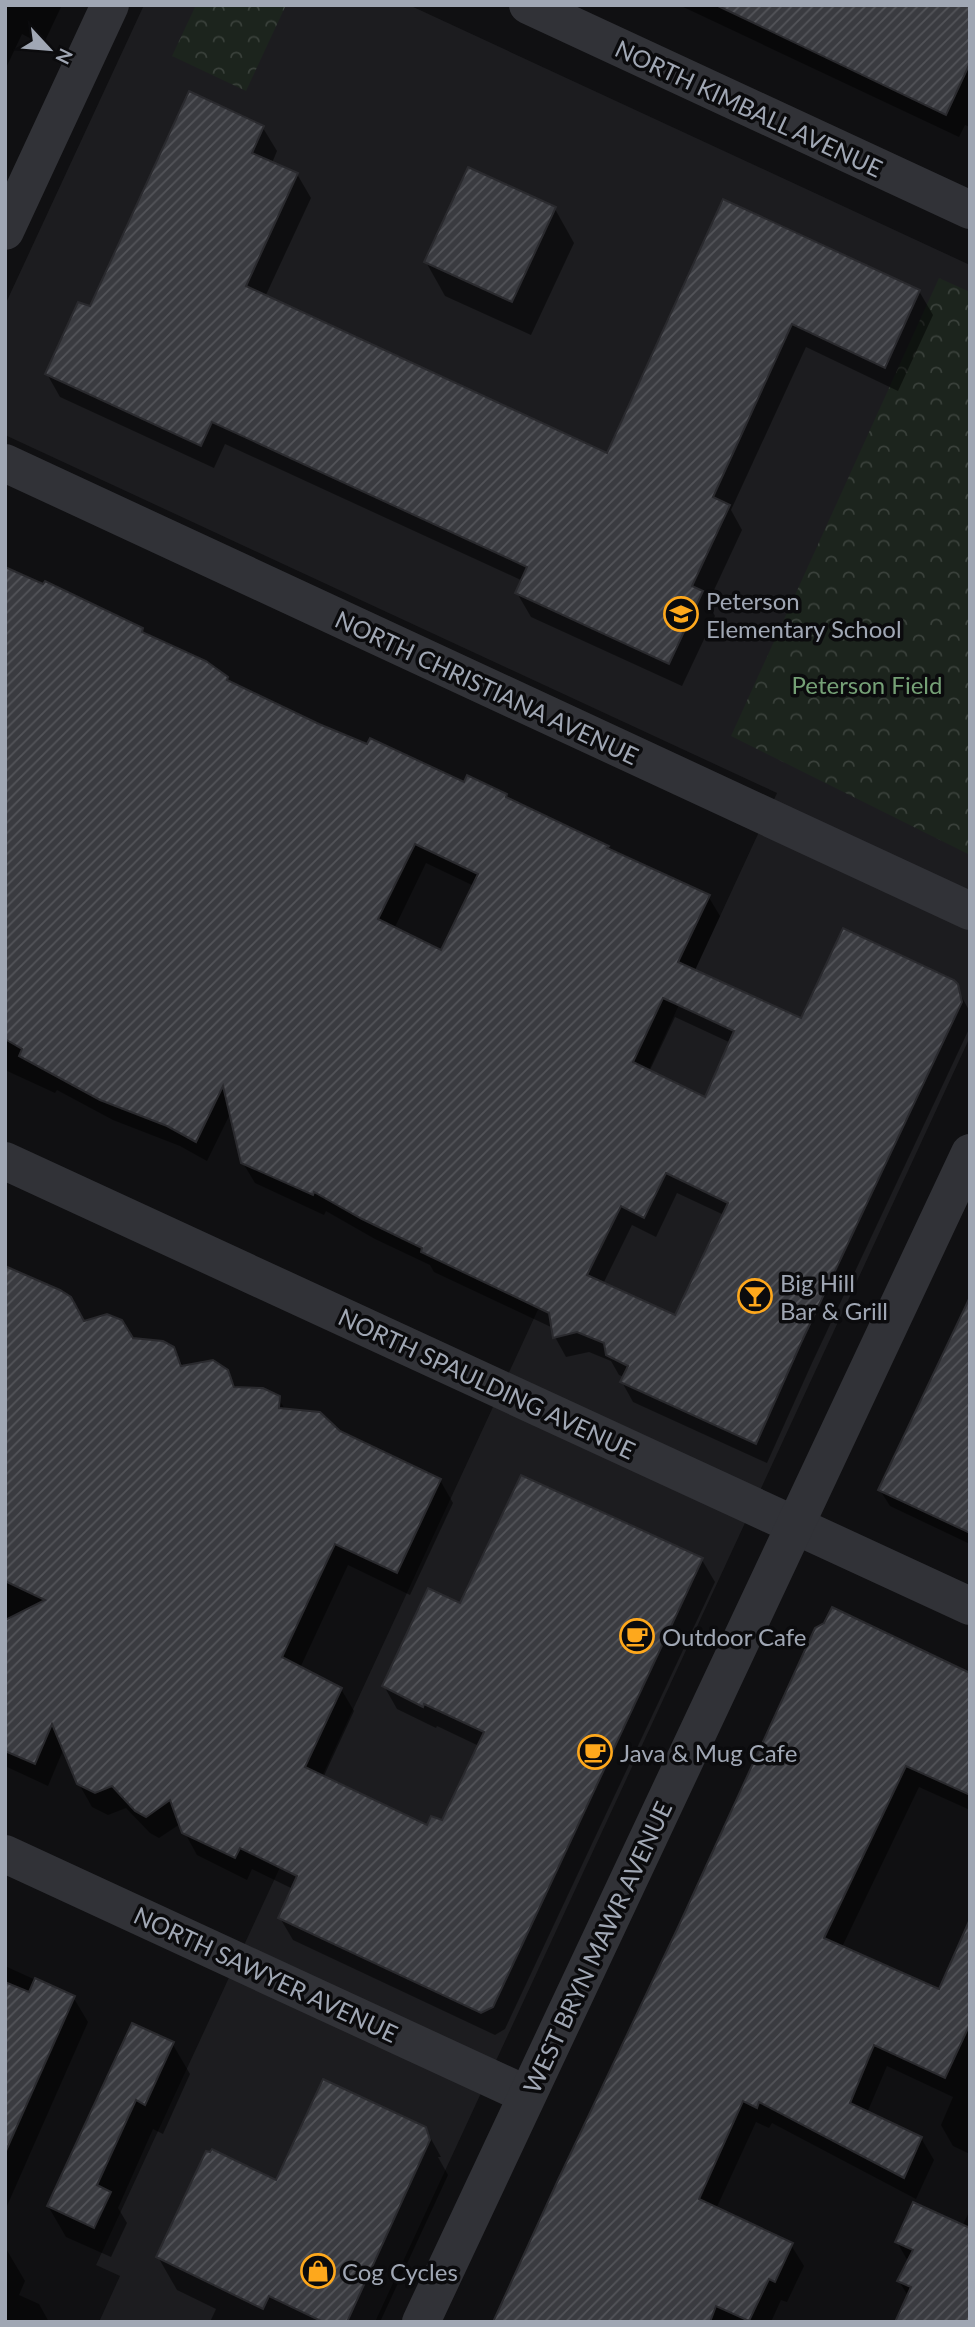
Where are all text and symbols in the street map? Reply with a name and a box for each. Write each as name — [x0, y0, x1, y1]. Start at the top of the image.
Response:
north arrow — [14, 14, 84, 84]
street label: NORTH KIMBALL AVENUE — [611, 33, 887, 183]
text: N — [51, 45, 78, 68]
place label: Peterson Elementary School — [706, 586, 902, 643]
school or university icon: Peterson Elementary School — [662, 595, 700, 633]
street label: NORTH CHRISTIANA AVENUE — [331, 604, 643, 770]
park label: Peterson Field — [792, 670, 942, 699]
place label: Big Hill Bar & Grill — [780, 1268, 888, 1325]
bar icon: Big Hill Bar & Grill — [736, 1277, 774, 1315]
street label: NORTH SPAULDING AVENUE — [334, 1301, 640, 1465]
cafe icon: Outdoor Cafe — [618, 1617, 656, 1655]
place label: Outdoor Cafe — [662, 1622, 807, 1651]
cafe icon: Java & Mug Cafe — [576, 1733, 614, 1771]
place label: Java & Mug Cafe — [620, 1738, 797, 1767]
street label: WEST BRYN MAWR AVENUE — [517, 1797, 677, 2097]
street label: NORTH SAWYER AVENUE — [130, 1900, 402, 2048]
shop icon: Cog Cycles — [299, 2252, 337, 2290]
place label: Cog Cycles — [342, 2257, 458, 2286]

